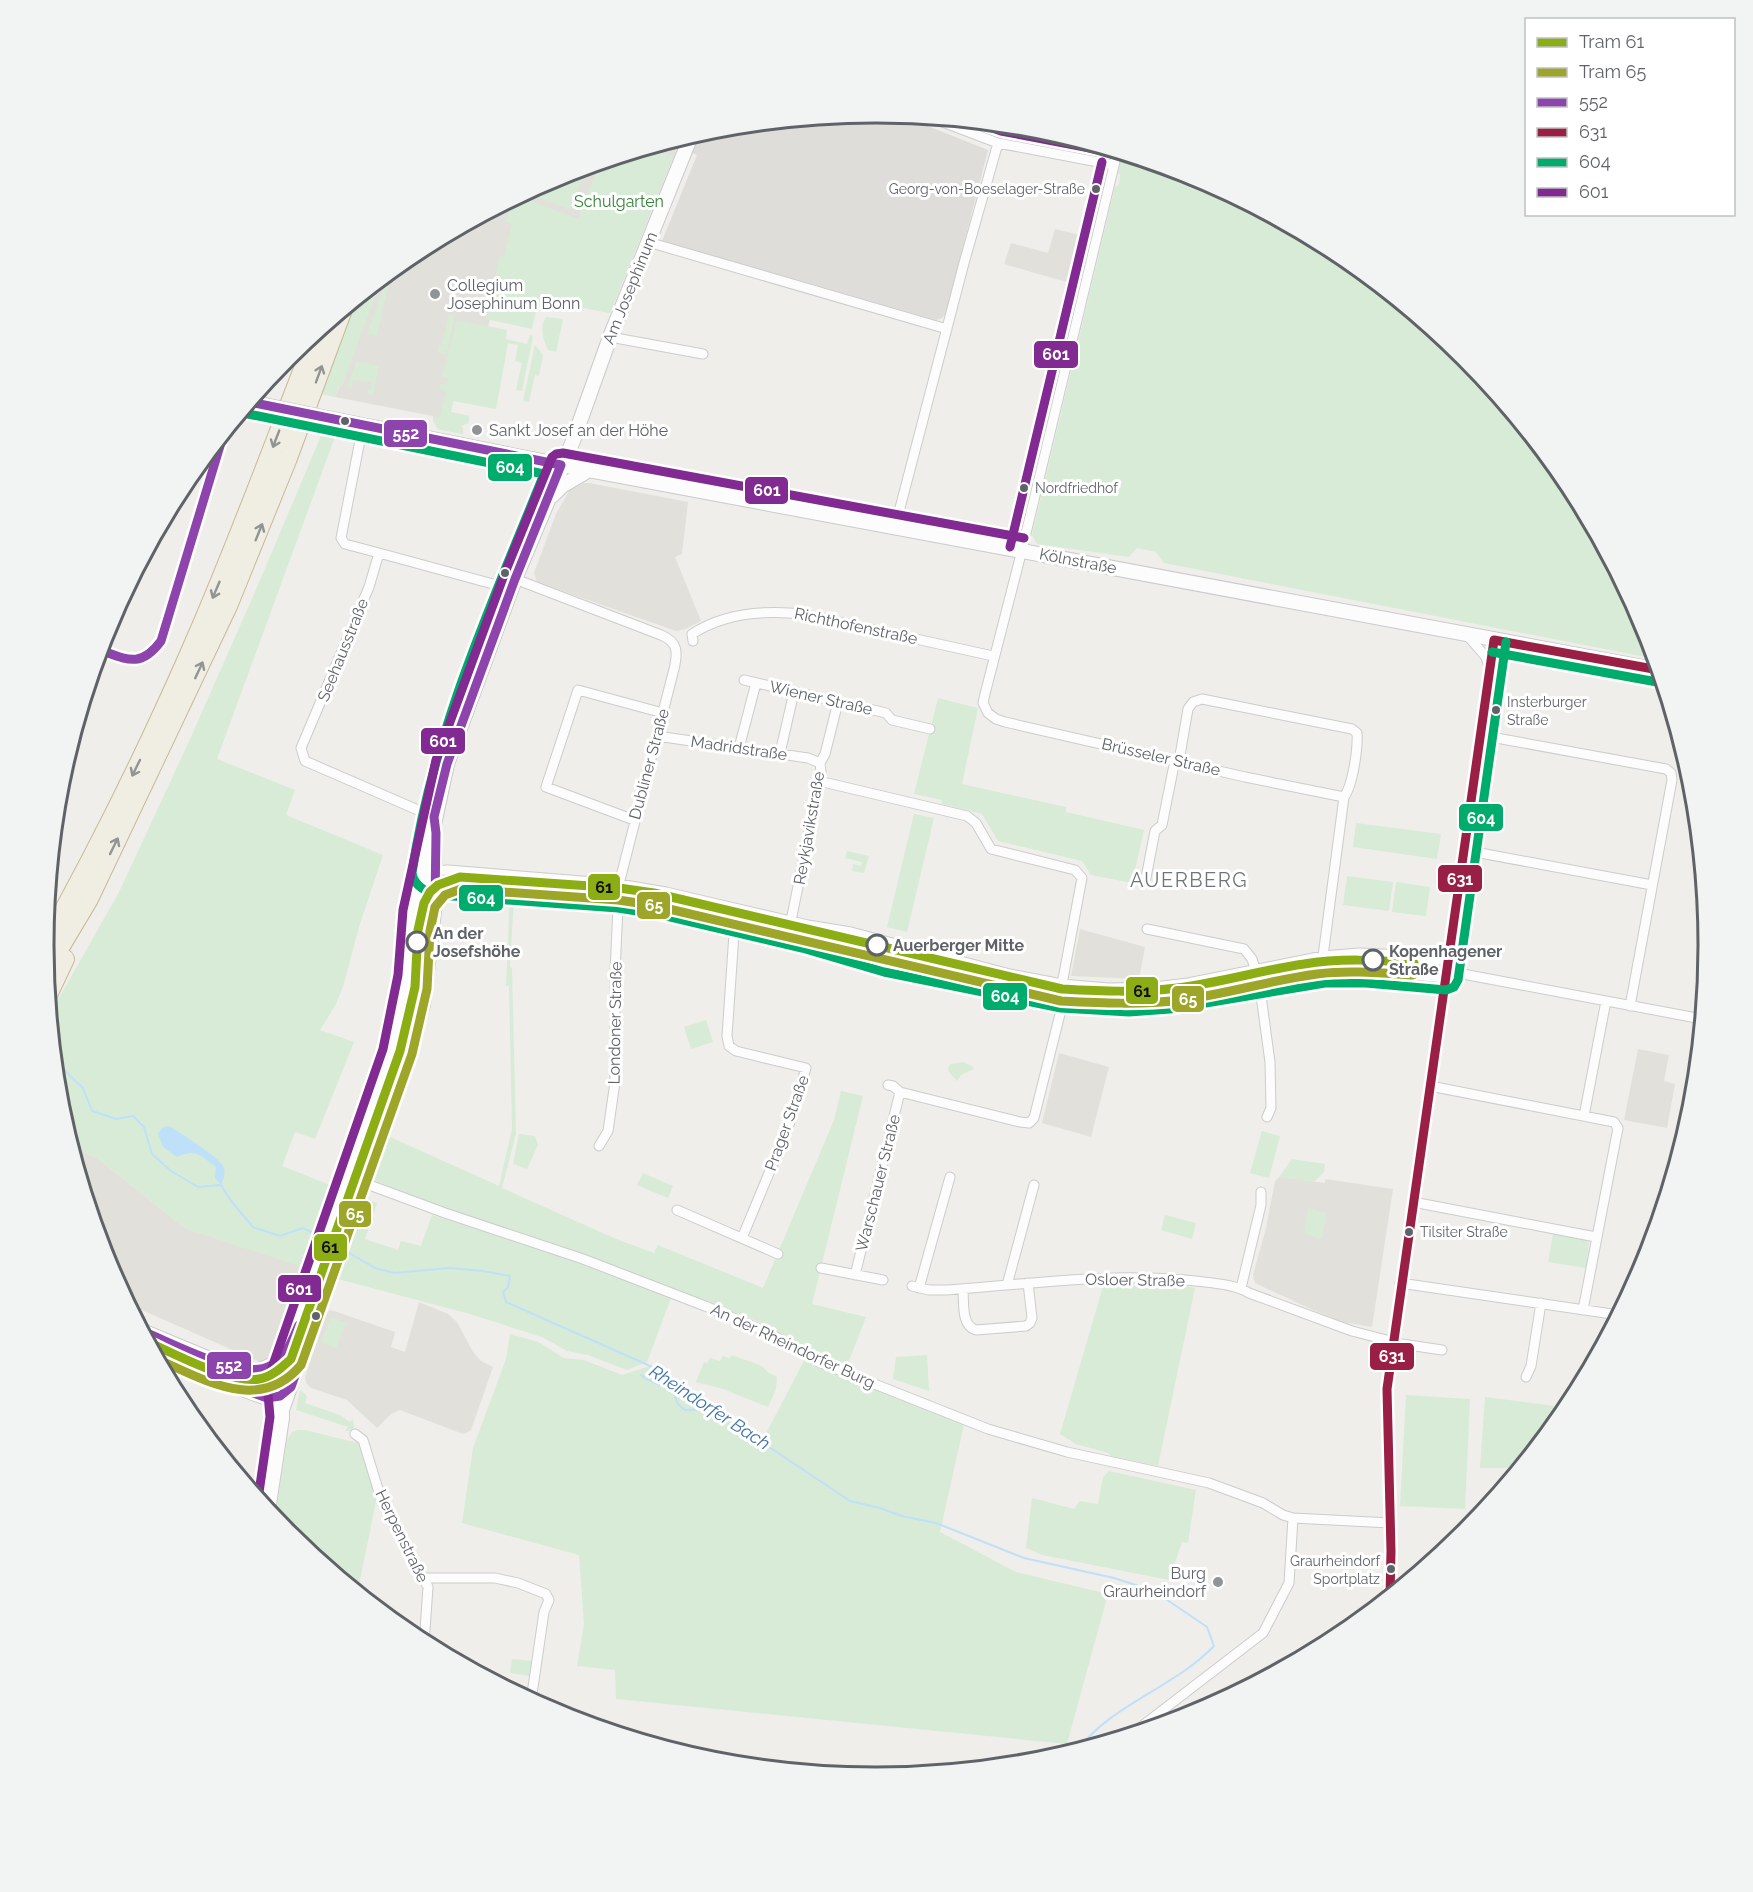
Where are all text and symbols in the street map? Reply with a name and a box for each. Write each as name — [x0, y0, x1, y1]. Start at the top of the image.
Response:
legend — [1525, 18, 1735, 216]
text: Tram 61 — [1579, 31, 1644, 52]
text: Tram 65 — [1579, 61, 1646, 82]
text: 552 — [1579, 91, 1608, 112]
text: 631 — [1579, 121, 1607, 142]
text: 604 — [1579, 151, 1611, 172]
place label: Georg-von-Boeselager-Straße — [889, 181, 1085, 197]
text: 601 — [1579, 181, 1609, 202]
marker: Georg-von-Boeselager-Straße — [1090, 183, 1102, 195]
park label: Schulgarten — [574, 192, 664, 211]
street label: Am Josephinum — [599, 229, 661, 347]
place label: Collegium Josephinum Bonn — [447, 276, 580, 313]
marker: Collegium Josephinum Bonn — [428, 287, 442, 301]
line badge: 601 — [1033, 340, 1079, 369]
text: 601 — [1042, 345, 1070, 364]
one-way arrow — [315, 365, 326, 384]
unlabelled marker — [339, 415, 351, 427]
line badge: 552 — [383, 419, 428, 448]
place label: Sankt Josef an der Höhe — [489, 421, 668, 440]
marker: Sankt Josef an der Höhe — [470, 423, 484, 437]
text: 552 — [393, 424, 419, 443]
one-way arrow — [270, 429, 281, 448]
line badge: 604 — [487, 453, 533, 482]
text: 604 — [496, 458, 524, 477]
line badge: 601 — [744, 476, 789, 505]
place label: Nordfriedhof — [1035, 480, 1119, 496]
text: 601 — [753, 481, 781, 500]
marker: Nordfriedhof — [1018, 482, 1030, 494]
one-way arrow — [254, 523, 265, 542]
street label: Kölnstraße — [1038, 544, 1118, 578]
unlabelled marker — [499, 567, 511, 579]
one-way arrow — [210, 581, 221, 599]
street label: Seehausstraße — [314, 596, 372, 704]
street label: Richthofenstraße — [793, 604, 919, 648]
one-way arrow — [193, 662, 205, 680]
street label: Wiener Straße — [768, 677, 874, 719]
place label: Insterburger Straße — [1507, 694, 1587, 728]
marker: Insterburger Straße — [1490, 704, 1502, 716]
street label: Dubliner Straße — [625, 706, 673, 822]
line badge: 601 — [420, 727, 466, 755]
text: 601 — [429, 732, 457, 751]
street label: Madridstraße — [690, 732, 788, 764]
street label: Brüsseler Straße — [1100, 734, 1222, 780]
one-way arrow — [130, 759, 142, 777]
street label: Reykjavikstraße — [790, 770, 828, 886]
line badge: 604 — [1458, 803, 1504, 832]
text: 604 — [1467, 809, 1495, 828]
one-way arrow — [109, 837, 121, 855]
line badge: 631 — [1437, 864, 1483, 893]
district label: AUERBERG — [1130, 868, 1248, 892]
text: 631 — [1447, 870, 1473, 889]
line badge: 61 — [587, 873, 621, 901]
text: 61 — [595, 878, 613, 897]
line badge: 604 — [458, 884, 504, 912]
text: 604 — [467, 889, 495, 908]
line badge: 65 — [636, 891, 671, 920]
text: 65 — [645, 896, 663, 915]
place label: An der Josefshöhe — [433, 924, 521, 961]
marker: An der Josefshöhe — [406, 931, 428, 953]
marker: Auerberger Mitte — [866, 934, 888, 956]
place label: Auerberger Mitte — [893, 936, 1025, 955]
place label: Kopenhagener Straße — [1389, 942, 1502, 979]
marker: Kopenhagener Straße — [1362, 949, 1384, 971]
street label: Londoner Straße — [604, 961, 626, 1085]
line badge: 61 — [1125, 976, 1159, 1005]
line badge: 604 — [982, 982, 1028, 1011]
text: 61 — [1133, 982, 1151, 1001]
line badge: 65 — [1171, 985, 1205, 1013]
text: 604 — [991, 987, 1019, 1006]
text: 65 — [1179, 990, 1197, 1009]
street label: Prager Straße — [761, 1073, 813, 1173]
street label: Warschauer Straße — [852, 1113, 904, 1253]
line badge: 65 — [338, 1200, 372, 1228]
text: 65 — [346, 1205, 364, 1224]
place label: Tilsiter Straße — [1420, 1224, 1508, 1240]
marker: Tilsiter Straße — [1403, 1226, 1415, 1238]
line badge: 61 — [313, 1233, 348, 1262]
text: 61 — [321, 1238, 339, 1257]
street label: Osloer Straße — [1085, 1270, 1185, 1290]
line badge: 601 — [277, 1274, 322, 1303]
text: 601 — [285, 1280, 313, 1299]
street label: An der Rheindorfer Burg — [708, 1300, 878, 1392]
unlabelled marker — [310, 1310, 322, 1322]
line badge: 631 — [1369, 1342, 1415, 1371]
text: 631 — [1379, 1347, 1405, 1366]
line badge: 552 — [206, 1351, 252, 1380]
text: 552 — [216, 1356, 242, 1375]
water label: Rheindorfer Bach — [646, 1360, 774, 1454]
street label: Herpenstraße — [371, 1487, 433, 1585]
place label: Graurheindorf Sportplatz — [1290, 1553, 1381, 1587]
marker: Graurheindorf Sportplatz — [1385, 1563, 1397, 1575]
place label: Burg Graurheindorf — [1103, 1564, 1207, 1601]
marker: Burg Graurheindorf — [1211, 1575, 1225, 1589]

